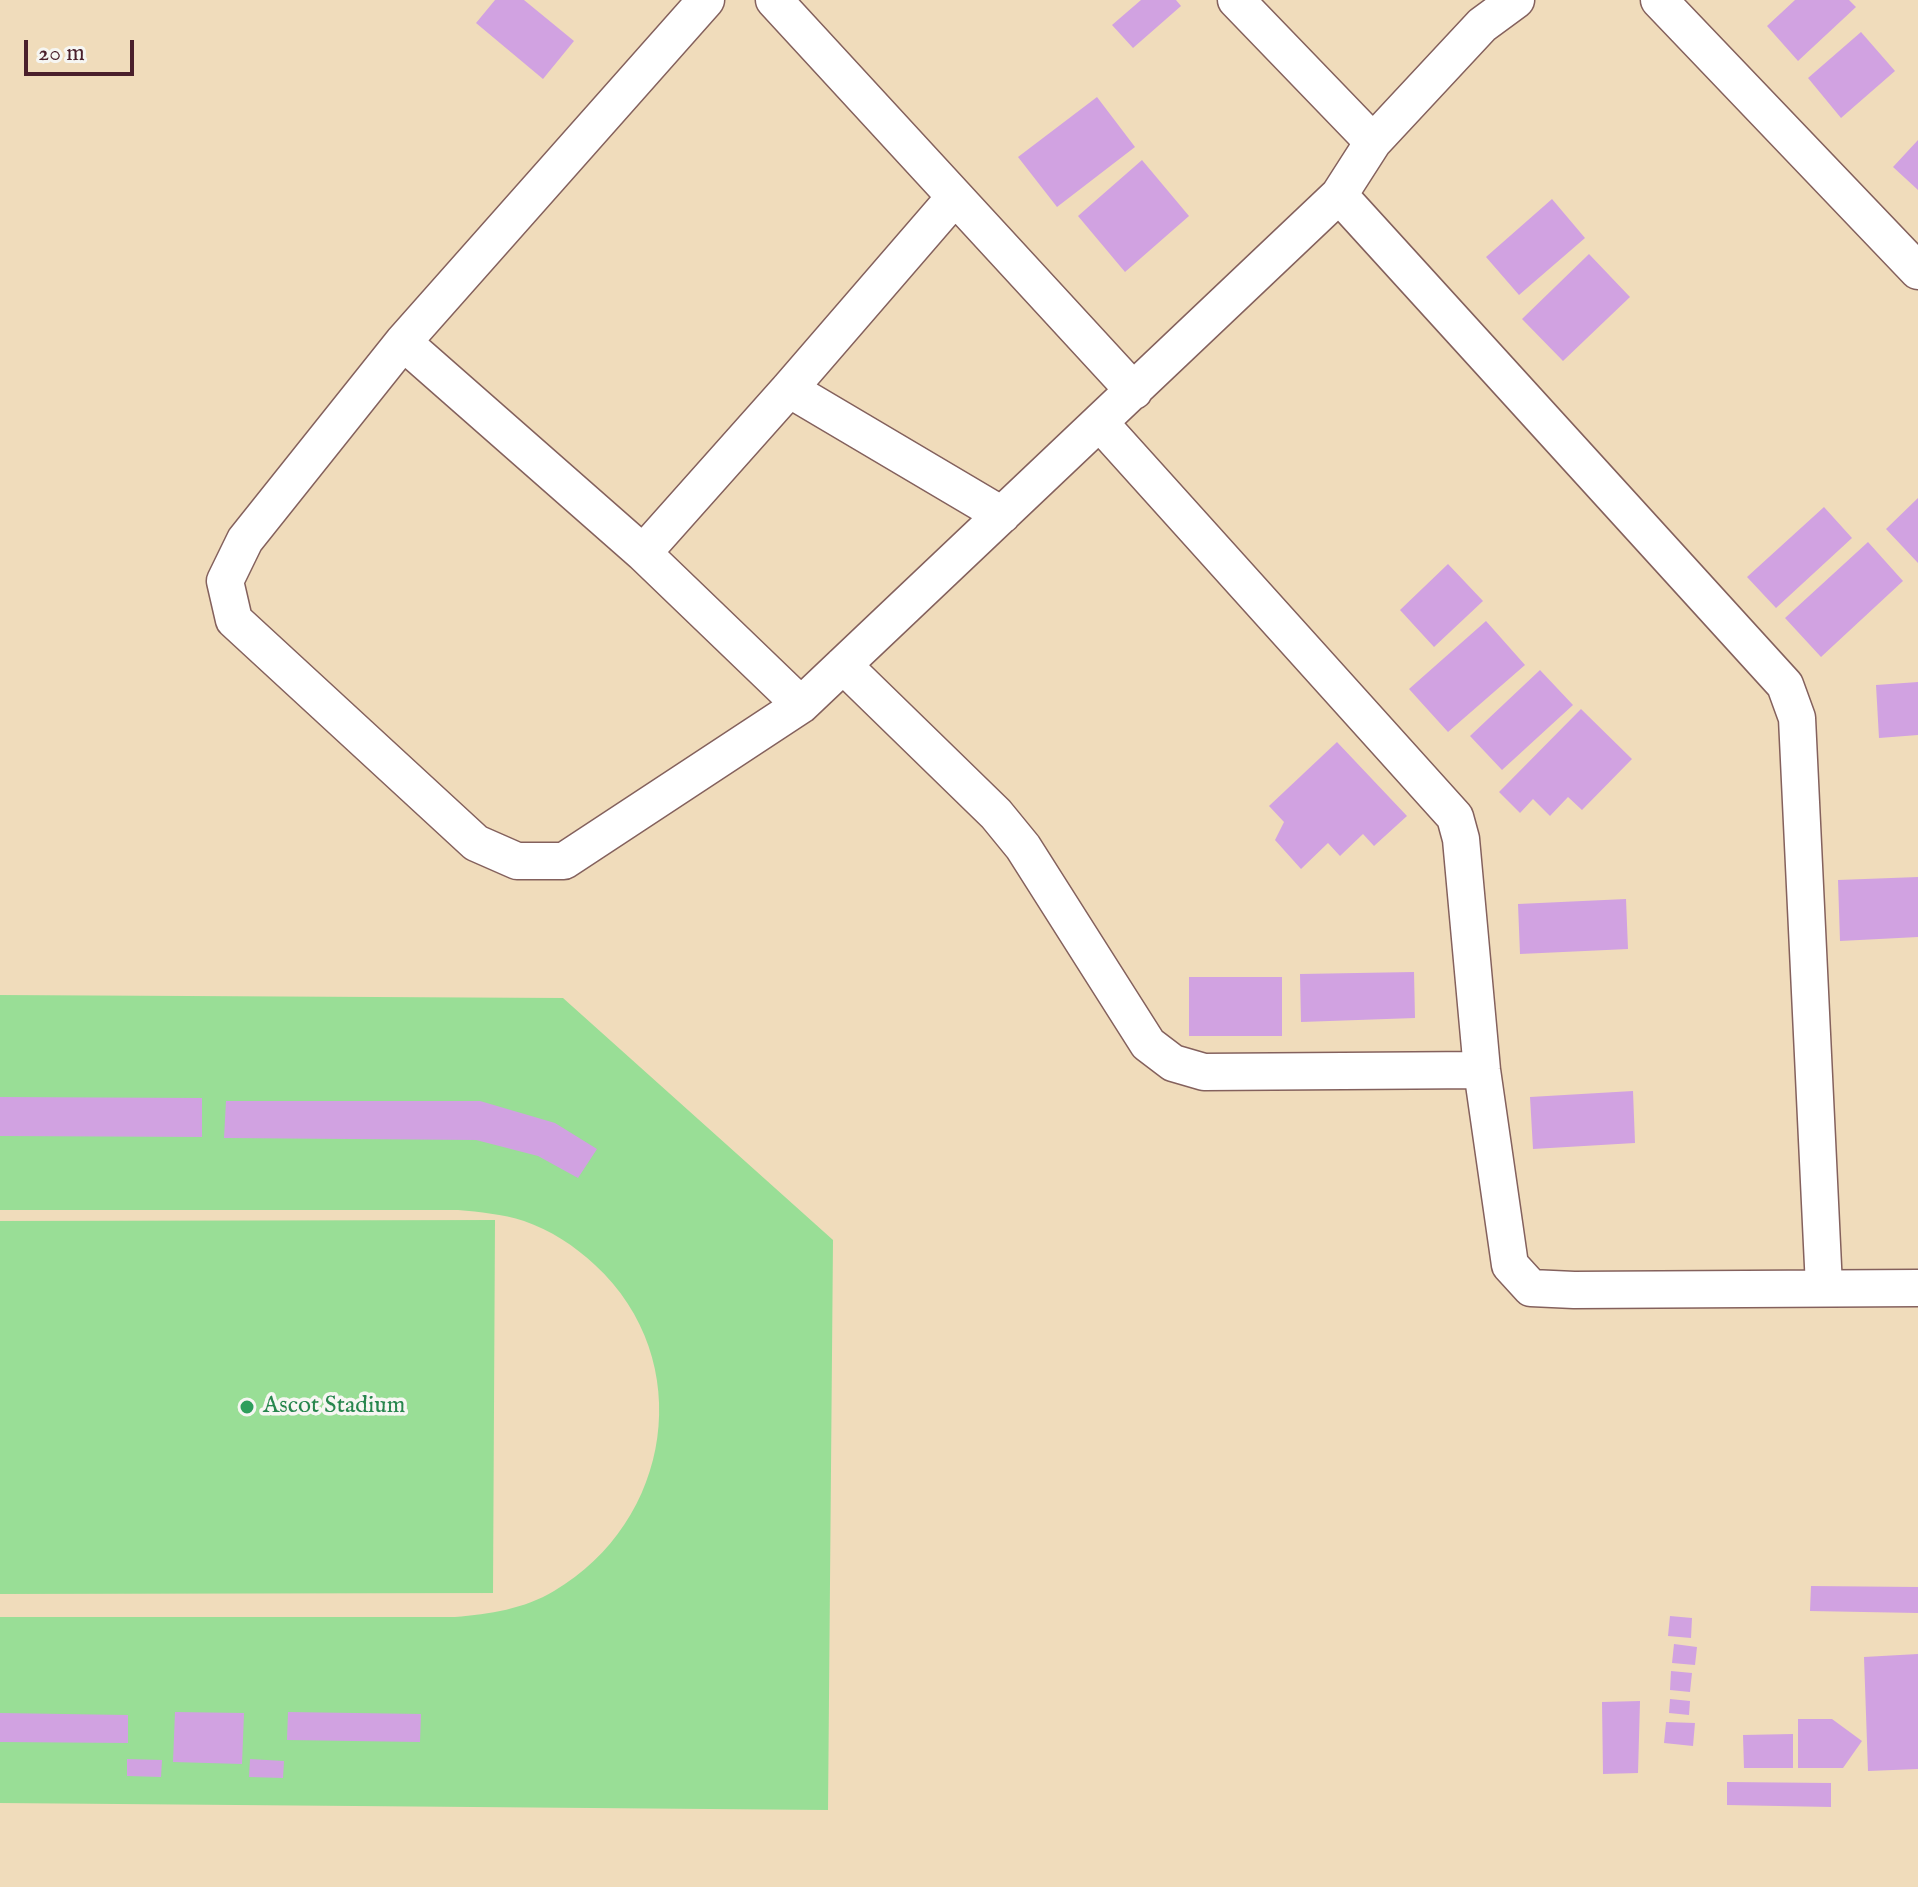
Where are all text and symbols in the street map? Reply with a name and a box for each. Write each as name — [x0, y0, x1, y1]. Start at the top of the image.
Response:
scale bar — [28, 24, 138, 74]
text: 20 m — [38, 38, 85, 69]
place label: Ascot Stadium — [263, 1393, 405, 1421]
marker: Ascot Stadium — [238, 1398, 256, 1416]

